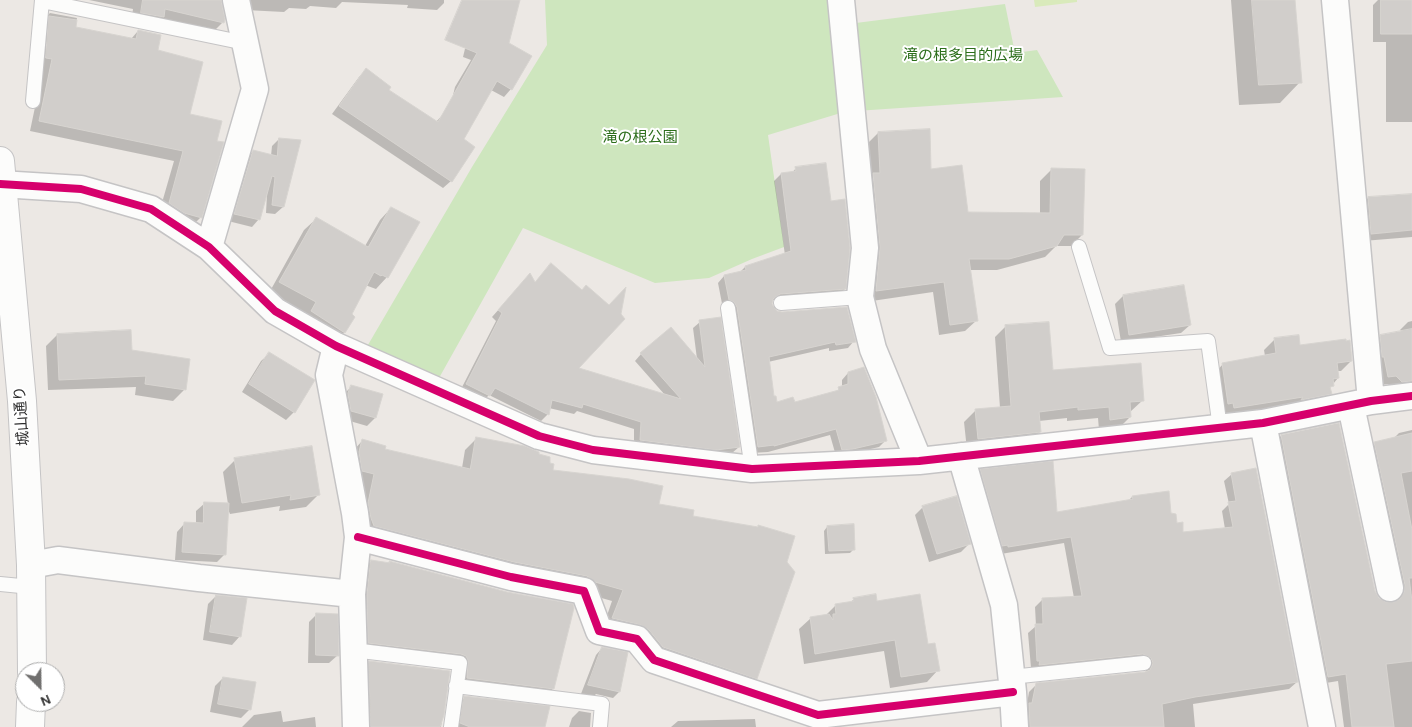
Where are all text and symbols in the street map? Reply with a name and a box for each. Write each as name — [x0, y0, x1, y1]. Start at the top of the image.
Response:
park label: 滝の根多目的広場 — [903, 47, 1023, 65]
park label: 滝の根公園 — [603, 129, 677, 147]
street label: 城山通り — [11, 385, 33, 447]
north arrow — [15, 662, 65, 712]
text: N — [38, 691, 54, 710]

